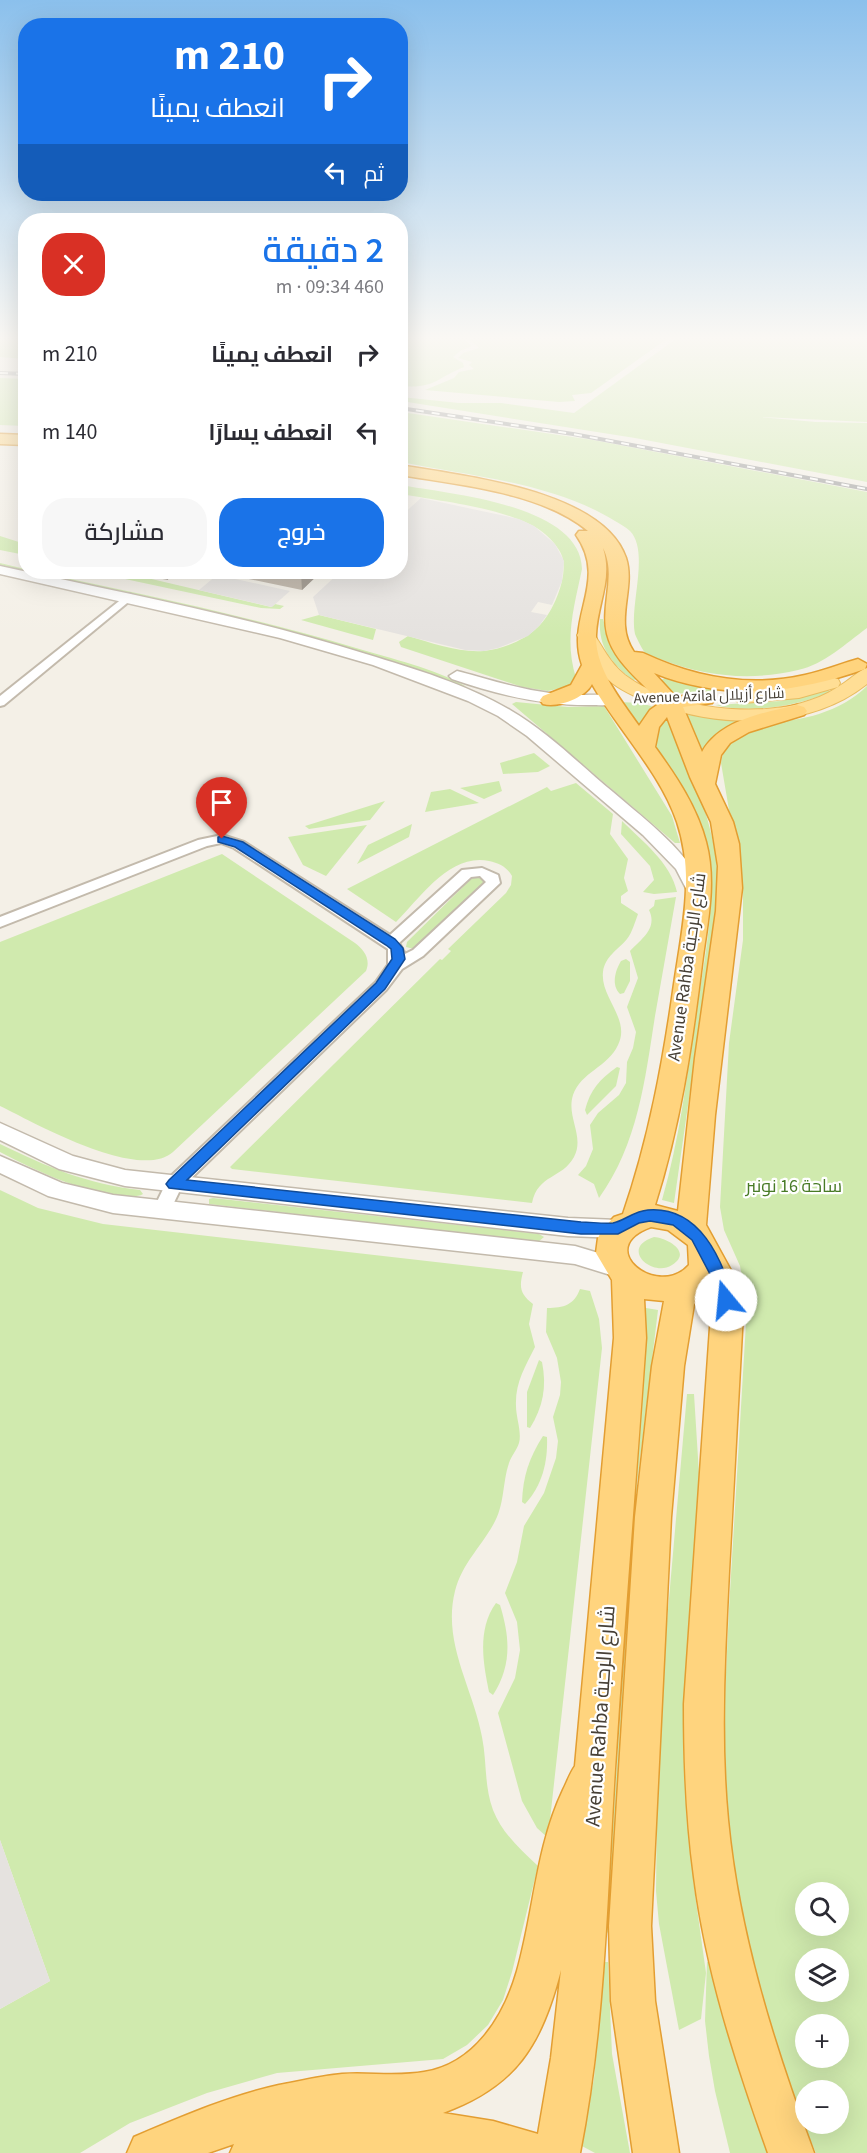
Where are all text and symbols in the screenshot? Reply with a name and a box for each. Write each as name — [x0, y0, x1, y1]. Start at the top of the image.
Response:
text: 210 m — [174, 26, 285, 86]
icon: right — [306, 42, 384, 120]
text: انعطف يمينًا — [150, 89, 285, 128]
icon: left — [319, 156, 352, 189]
text: ثم — [364, 158, 384, 190]
text: 2 دقيقة — [262, 225, 384, 276]
button: close — [42, 233, 105, 296]
text: 460 m · 09:34 — [276, 273, 384, 301]
text: 210 m — [42, 338, 97, 370]
icon: right — [351, 338, 384, 371]
text: انعطف يمينًا — [211, 339, 333, 371]
text: 140 m — [42, 416, 97, 448]
icon: left — [351, 416, 384, 449]
text: انعطف يسارًا — [209, 417, 333, 449]
button: مشاركة — [42, 498, 207, 567]
button: خروج — [219, 498, 384, 567]
street label: Avenue Azilal شارع أزيلال — [633, 683, 785, 709]
pin — [196, 777, 247, 839]
icon: arrive — [205, 786, 238, 819]
street label: Avenue Rahba شارع الرحبة — [661, 871, 713, 1063]
park label: ساحة 16 نونبر — [745, 1174, 842, 1199]
position arrow — [694, 1268, 758, 1332]
street label: Avenue Rahba شارع الرحبة — [577, 1604, 623, 1828]
map controls — [795, 1882, 849, 2134]
button: search — [795, 1882, 849, 1936]
button: layers — [795, 1948, 849, 2002]
button: + — [795, 2014, 849, 2068]
button: − — [795, 2080, 849, 2134]

